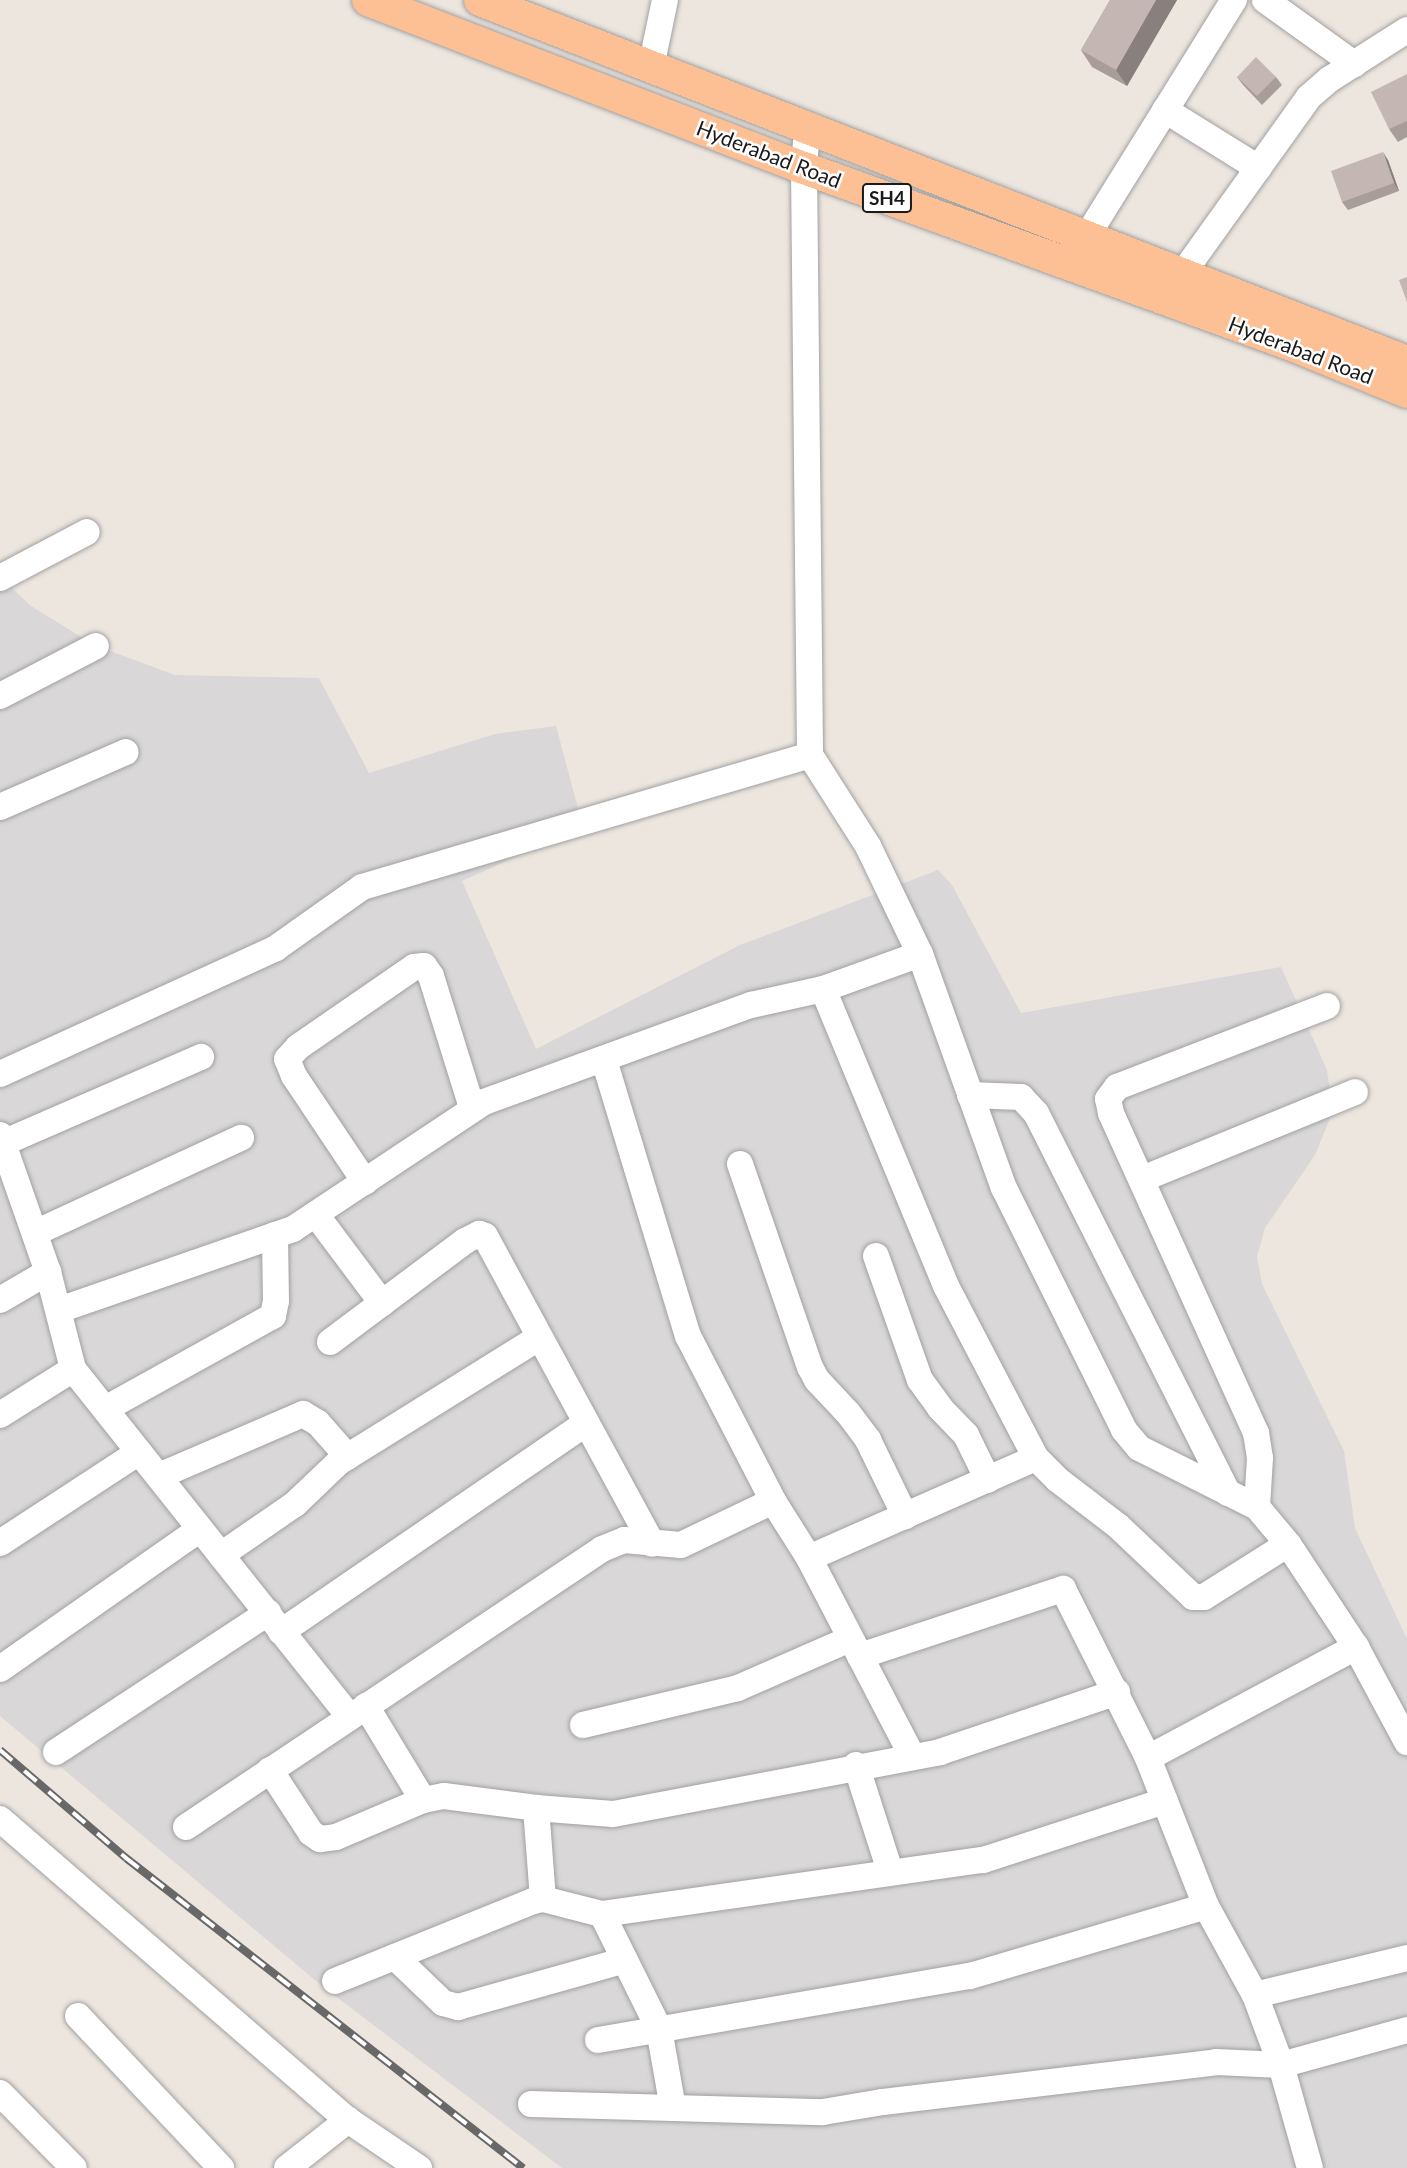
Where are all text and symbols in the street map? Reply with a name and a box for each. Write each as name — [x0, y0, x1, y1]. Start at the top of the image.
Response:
street label: Hyderabad Road — [693, 115, 845, 193]
road number: SH4 — [861, 182, 913, 214]
street label: Hyderabad Road — [1225, 311, 1377, 389]

